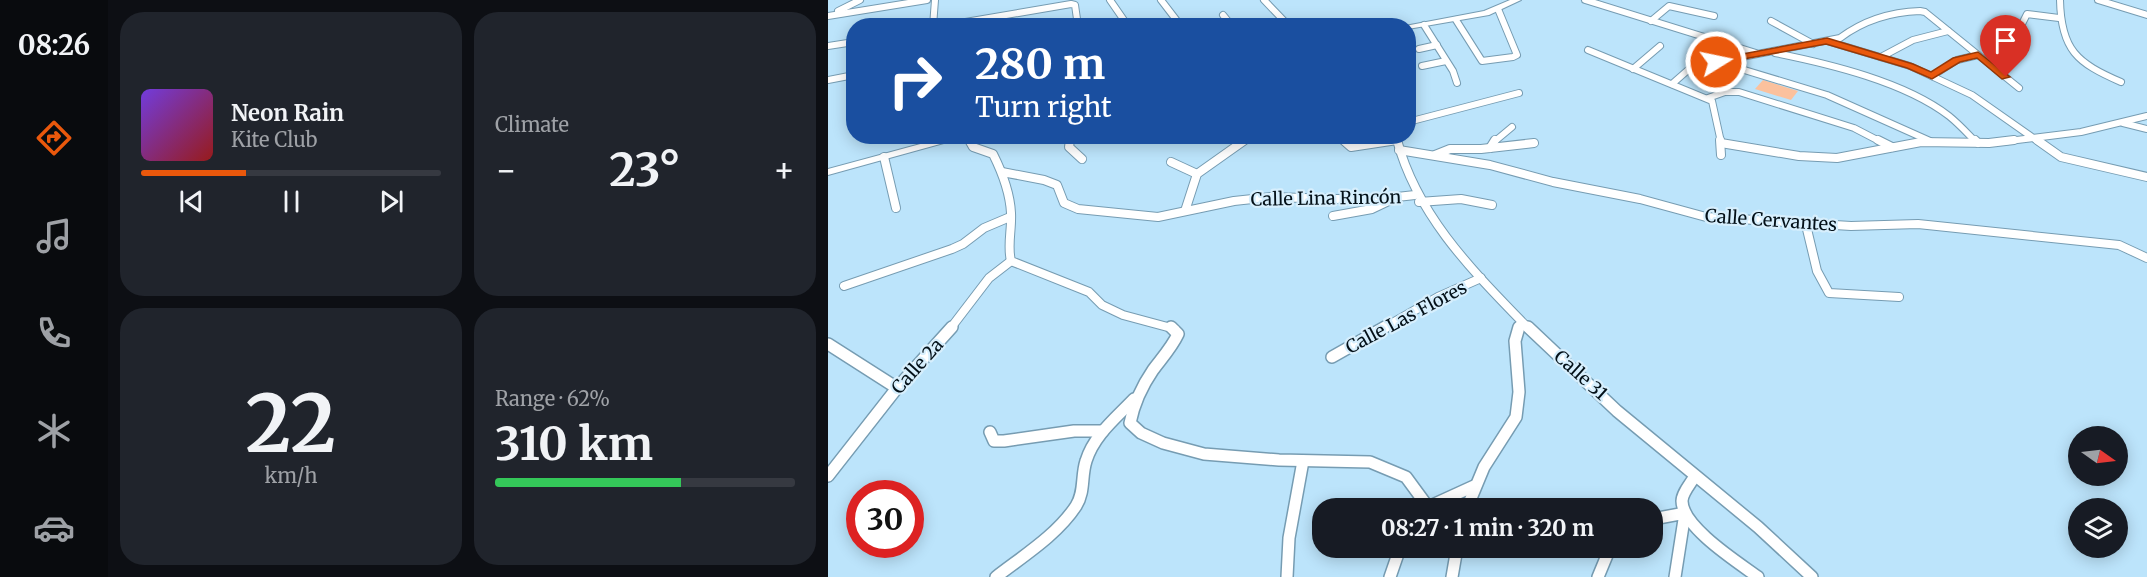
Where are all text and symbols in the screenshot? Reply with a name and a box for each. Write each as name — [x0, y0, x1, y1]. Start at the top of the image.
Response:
pin — [1980, 15, 2031, 77]
icon: arrive — [1989, 24, 2022, 57]
text: 08:26 — [18, 28, 90, 62]
position arrow — [1684, 30, 1748, 94]
text: 280 m — [975, 38, 1105, 90]
icon: right — [876, 42, 954, 120]
text: Turn right — [975, 90, 1112, 124]
text: Neon Rain — [231, 99, 344, 127]
text: Climate — [495, 112, 569, 137]
icon: directions — [33, 117, 75, 159]
text: Kite Club — [231, 127, 317, 152]
text: 23° — [609, 142, 681, 198]
text: − — [495, 150, 517, 191]
text: + — [773, 150, 795, 191]
icon: previous — [175, 185, 208, 218]
icon: pause — [275, 185, 308, 218]
icon: next — [375, 185, 408, 218]
street label: Calle Lina Rincón — [1250, 185, 1402, 211]
street label: Calle Cervantes — [1704, 204, 1838, 236]
icon: music — [33, 215, 75, 257]
street label: Calle Las Flores — [1341, 275, 1471, 359]
icon: phone — [33, 312, 75, 354]
street label: Calle 2a — [886, 333, 948, 399]
street label: Calle 31 — [1549, 345, 1613, 405]
text: 22 — [246, 375, 336, 473]
text: Range · 62% — [495, 386, 610, 411]
icon: climate — [33, 410, 75, 452]
text: 310 km — [495, 416, 653, 472]
north arrow — [2068, 426, 2128, 486]
map controls — [2068, 426, 2128, 558]
text: km/h — [265, 463, 317, 488]
speed limit sign: 30 — [846, 480, 924, 558]
button: layers — [2068, 498, 2128, 558]
icon: car — [33, 507, 75, 549]
text: 08:27 · 1 min · 320 m — [1381, 514, 1594, 542]

